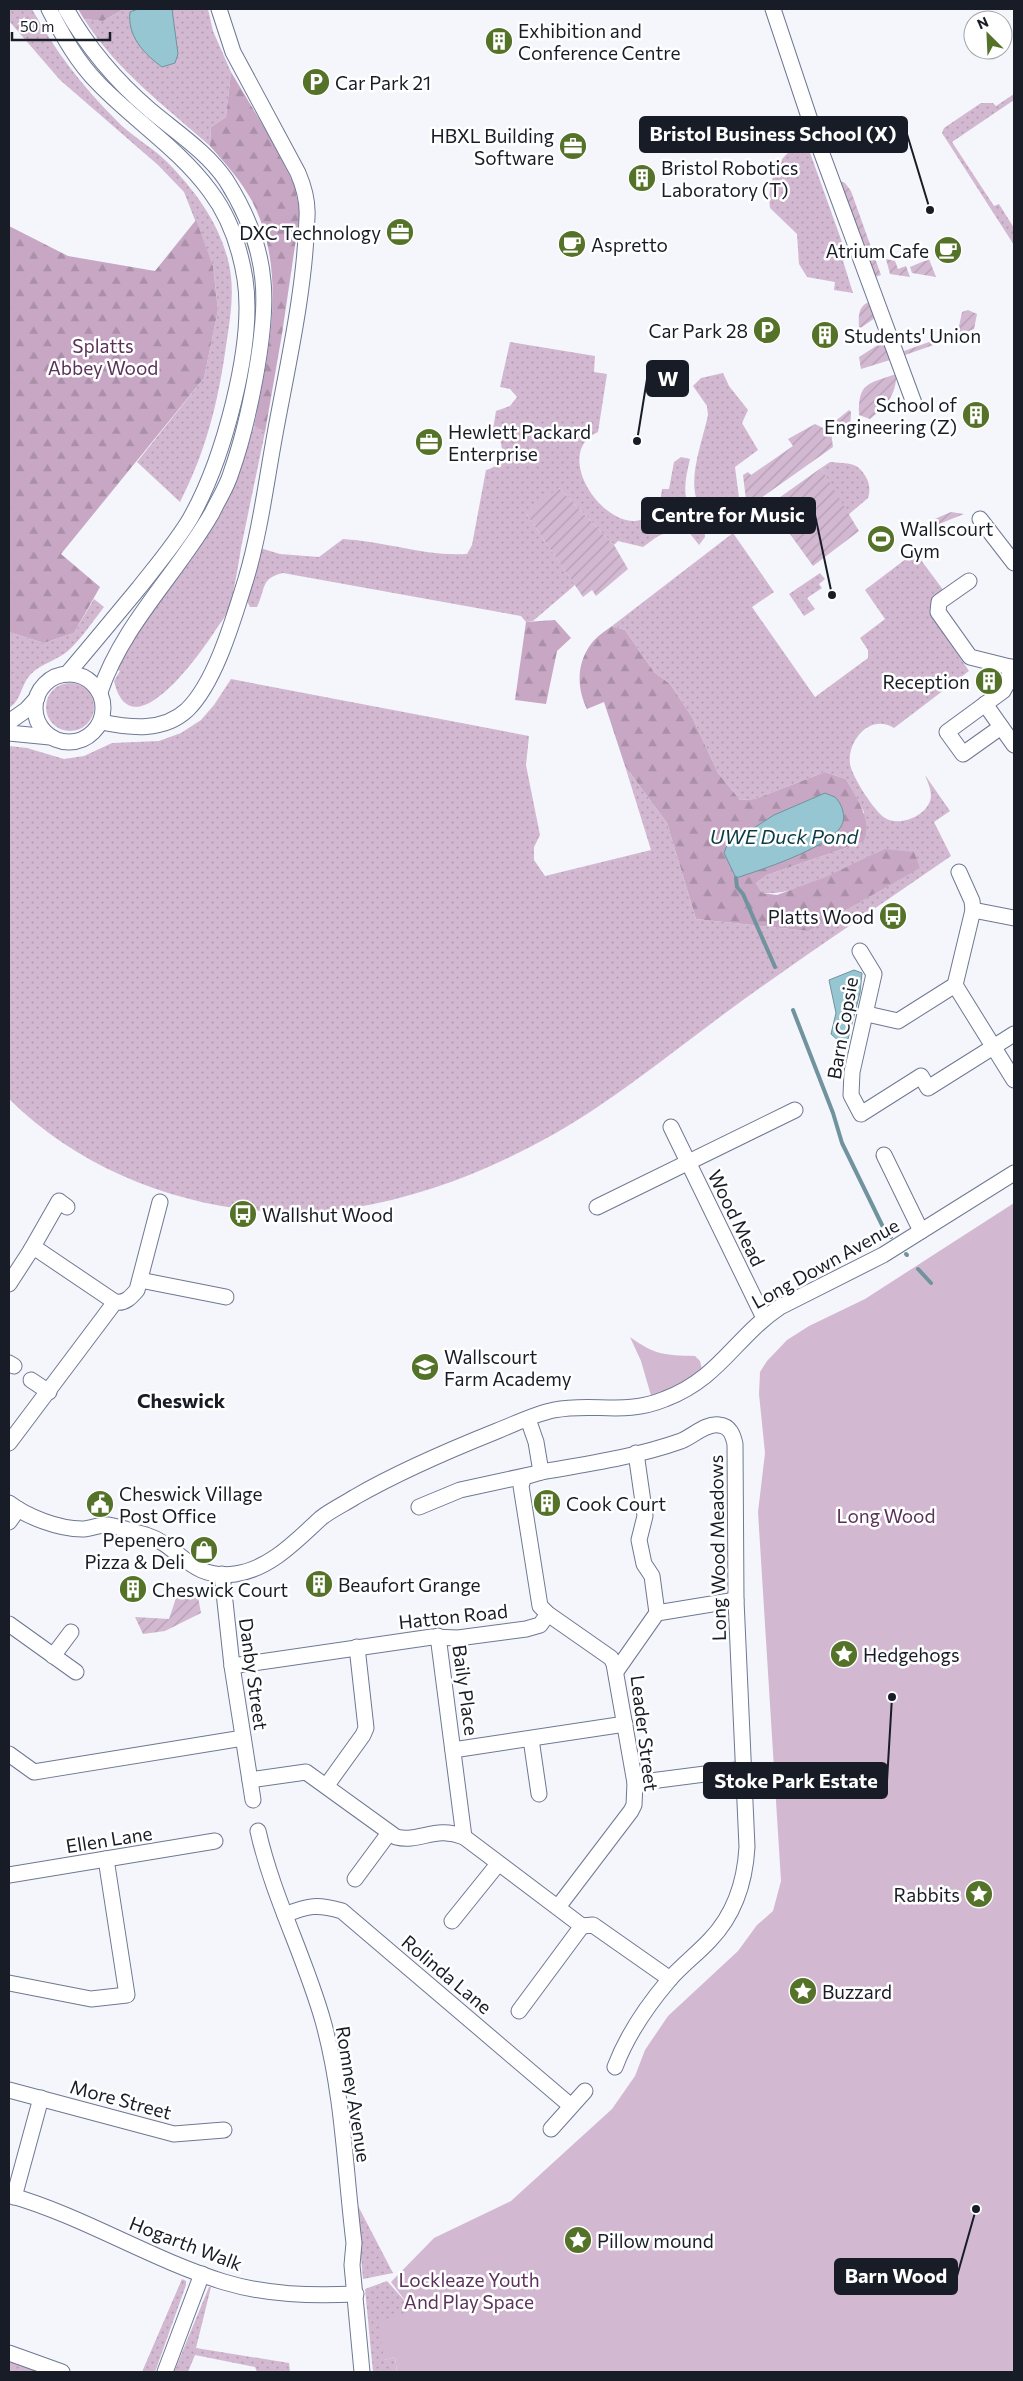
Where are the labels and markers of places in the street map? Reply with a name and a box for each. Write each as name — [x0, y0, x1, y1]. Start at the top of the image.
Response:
place label: Exhibition and Conference Centre — [518, 19, 681, 64]
building icon: Exhibition and Conference Centre — [484, 26, 514, 56]
parking icon: Car Park 21 — [301, 67, 331, 97]
place label: Car Park 21 — [335, 71, 431, 94]
callout: Bristol Business School (X) — [640, 117, 907, 152]
place label: HBXL Building Software — [430, 124, 554, 169]
office icon: HBXL Building Software — [558, 131, 588, 161]
place label: Bristol Robotics Laboratory (T) — [661, 156, 798, 201]
building icon: Bristol Robotics Laboratory (T) — [627, 163, 657, 193]
office icon: DXC Technology — [385, 217, 415, 247]
place label: DXC Technology — [239, 221, 381, 244]
cafe icon: Aspretto — [557, 229, 587, 259]
place label: Aspretto — [591, 233, 668, 256]
cafe icon: Atrium Cafe — [933, 235, 963, 265]
place label: Atrium Cafe — [826, 239, 929, 262]
parking icon: Car Park 28 — [752, 315, 782, 345]
place label: Car Park 28 — [648, 319, 748, 342]
building icon: Students' Union — [810, 320, 840, 350]
place label: Students' Union — [844, 324, 981, 347]
callout: W — [647, 361, 688, 396]
place label: School of Engineering (Z) — [824, 393, 957, 438]
building icon: School of Engineering (Z) — [961, 400, 991, 430]
place label: Hewlett Packard Enterprise — [448, 420, 591, 465]
office icon: Hewlett Packard Enterprise — [414, 427, 444, 457]
callout: Centre for Music — [642, 498, 815, 533]
place label: Wallscourt Gym — [900, 517, 994, 562]
sports icon: Wallscourt Gym — [866, 524, 896, 554]
building icon: Reception — [974, 666, 1004, 696]
place label: Reception — [882, 670, 970, 693]
bus stop icon: Platts Wood — [878, 901, 908, 931]
place label: Platts Wood — [768, 905, 874, 928]
bus stop icon: Wallshut Wood — [228, 1199, 258, 1229]
place label: Wallshut Wood — [262, 1203, 393, 1226]
place label: Wallscourt Farm Academy — [444, 1345, 572, 1390]
school or university icon: Wallscourt Farm Academy — [410, 1352, 440, 1382]
place label: Cheswick Village Post Office — [119, 1482, 262, 1527]
building icon: Cook Court — [532, 1488, 562, 1518]
public building icon: Cheswick Village Post Office — [85, 1489, 115, 1519]
place label: Cook Court — [566, 1492, 666, 1515]
place label: Pepenero Pizza & Deli — [84, 1528, 185, 1573]
shop icon: Pepenero Pizza & Deli — [189, 1535, 219, 1565]
building icon: Beaufort Grange — [304, 1569, 334, 1599]
place label: Beaufort Grange — [338, 1573, 481, 1596]
building icon: Cheswick Court — [118, 1574, 148, 1604]
place label: Cheswick Court — [152, 1578, 288, 1601]
place icon: Hedgehogs — [829, 1639, 859, 1669]
place label: Hedgehogs — [863, 1643, 960, 1666]
callout: Stoke Park Estate — [704, 1763, 887, 1798]
place icon: Rabbits — [964, 1879, 994, 1909]
place label: Rabbits — [894, 1883, 960, 1906]
place icon: Buzzard — [788, 1976, 818, 2006]
place label: Buzzard — [822, 1980, 892, 2003]
place icon: Pillow mound — [563, 2225, 593, 2255]
place label: Pillow mound — [597, 2229, 714, 2252]
callout: Barn Wood — [835, 2259, 957, 2294]

